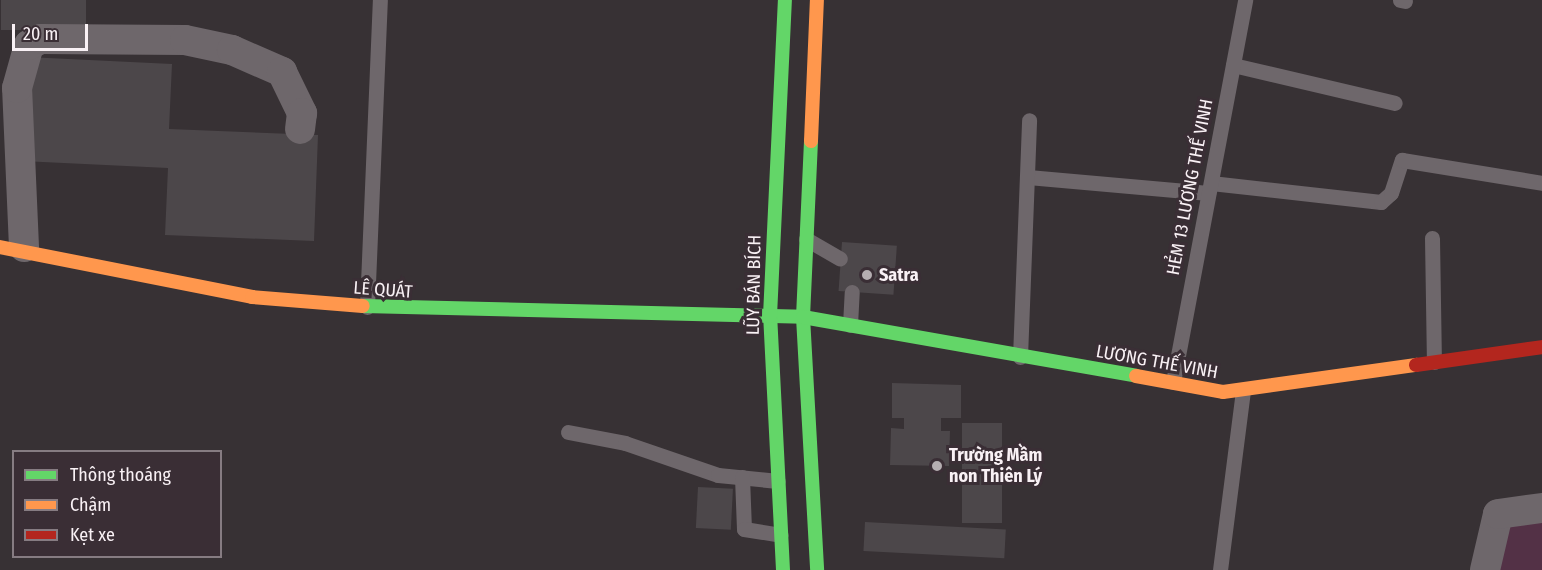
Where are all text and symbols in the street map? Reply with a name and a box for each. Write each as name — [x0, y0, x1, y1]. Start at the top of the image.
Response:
scale bar — [15, 12, 92, 50]
text: 20 m — [23, 23, 58, 45]
street label: HẺM 13 LƯƠNG THẾ VINH — [1162, 97, 1218, 277]
street label: LŨY BÁN BÍCH — [742, 235, 766, 335]
place label: Satra — [879, 264, 919, 286]
marker: Satra — [860, 268, 874, 282]
street label: LÊ QUÁT — [353, 277, 413, 303]
street label: LƯƠNG THẾ VINH — [1094, 341, 1220, 383]
place label: Trường Mầm non Thiên Lý — [949, 445, 1042, 488]
legend — [12, 450, 222, 558]
marker: Trường Mầm non Thiên Lý — [930, 459, 944, 473]
text: Thông thoáng — [70, 464, 171, 486]
text: Chậm — [70, 494, 111, 516]
text: Kẹt xe — [70, 524, 115, 546]

